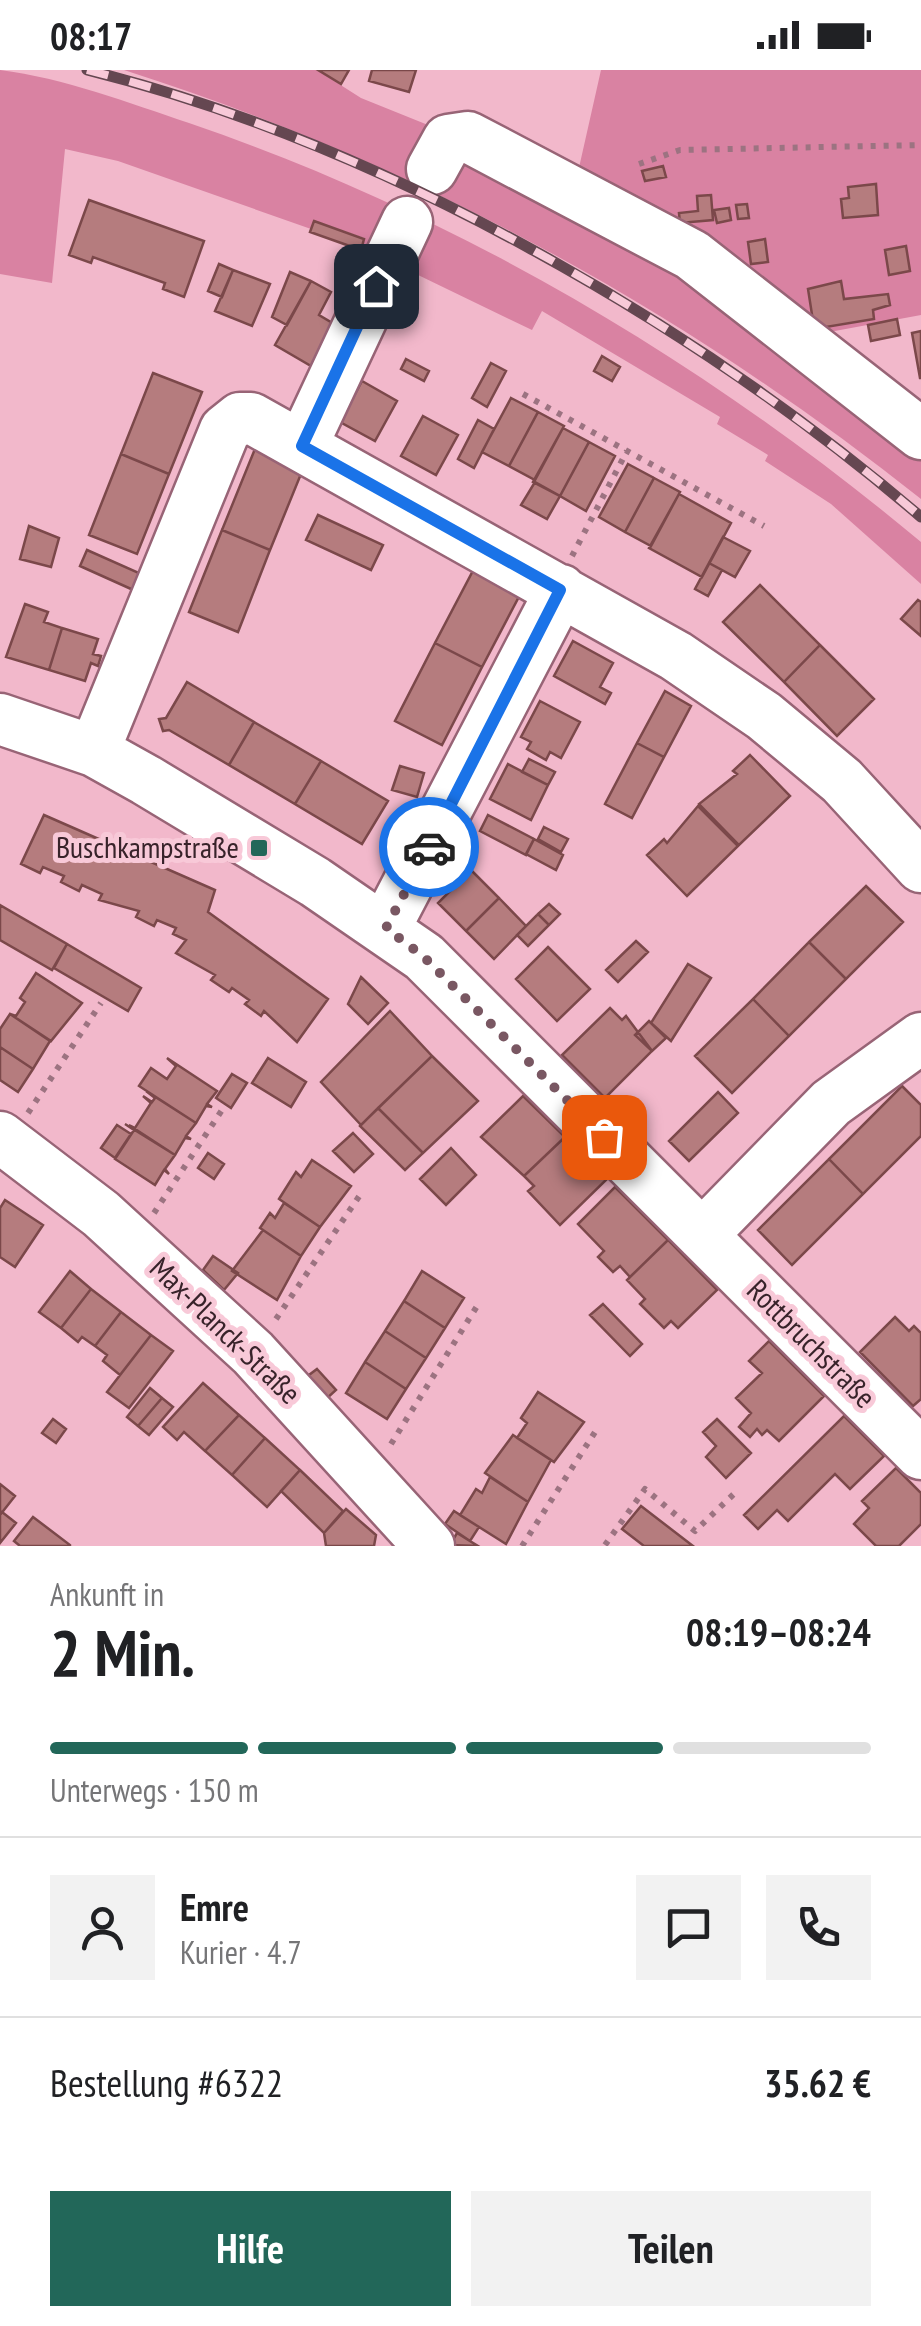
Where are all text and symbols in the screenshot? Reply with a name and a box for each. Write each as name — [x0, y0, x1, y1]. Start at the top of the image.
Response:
text: 08:17 — [50, 11, 132, 60]
pin — [334, 244, 419, 329]
icon: home — [349, 259, 404, 314]
courier — [379, 797, 479, 897]
icon: car — [402, 820, 457, 875]
place label: Buschkampstraße — [56, 827, 239, 866]
marker: Buschkampstraße — [248, 837, 270, 859]
pin — [562, 1095, 647, 1180]
icon: bag — [577, 1110, 632, 1165]
street label: Max-Planck-Straße — [142, 1248, 310, 1412]
street label: Rottbruchstraße — [739, 1270, 885, 1416]
text: Ankunft in — [50, 1573, 164, 1615]
text: 08:19–08:24 — [686, 1607, 871, 1656]
text: 2 Min. — [50, 1610, 195, 1694]
text: Unterwegs · 150 m — [50, 1769, 259, 1811]
button: person — [50, 1875, 155, 1980]
button: chat — [636, 1875, 741, 1980]
button: phone — [766, 1875, 871, 1980]
text: Emre — [180, 1882, 249, 1931]
text: Kurier · 4.7 — [180, 1931, 302, 1973]
text: Bestellung #6322 — [50, 2058, 283, 2107]
text: 35.62 € — [764, 2058, 871, 2107]
button: Hilfe — [50, 2191, 451, 2306]
button: Teilen — [471, 2191, 871, 2306]

